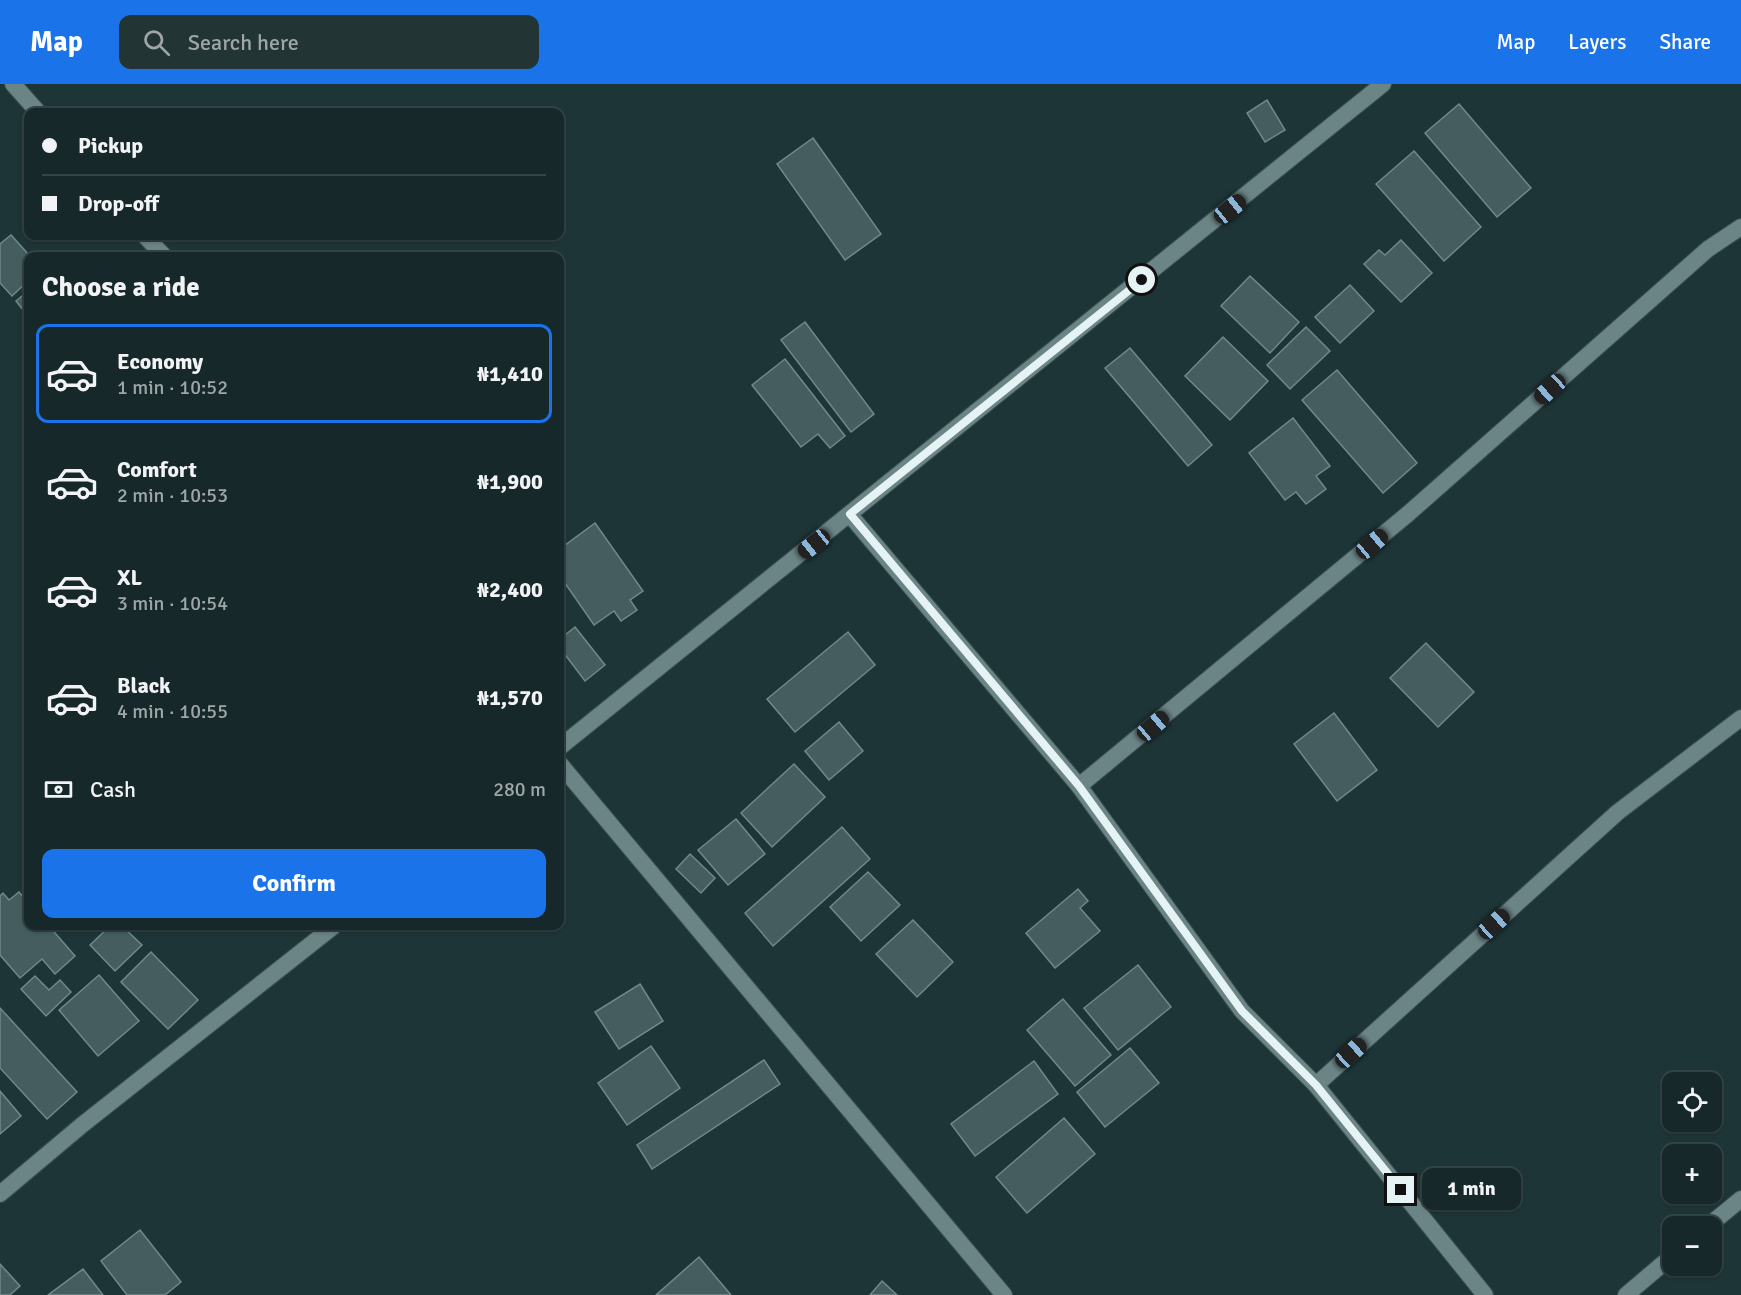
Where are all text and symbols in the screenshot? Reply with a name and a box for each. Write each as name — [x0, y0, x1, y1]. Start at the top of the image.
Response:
search box — [119, 15, 539, 69]
text: Map — [30, 25, 83, 59]
icon: search — [140, 26, 173, 59]
text: Search here — [188, 29, 299, 56]
text: Map — [1497, 29, 1535, 55]
text: Layers — [1568, 29, 1626, 55]
text: Share — [1659, 29, 1711, 55]
text: Pickup — [78, 132, 143, 159]
text: Drop-off — [78, 190, 159, 217]
car — [1210, 191, 1250, 227]
route start — [1128, 266, 1155, 293]
text: Choose a ride — [42, 271, 200, 304]
icon: car — [45, 347, 99, 401]
text: Economy — [117, 348, 203, 375]
text: ₦1,410 — [477, 360, 543, 387]
car — [1531, 370, 1569, 408]
text: 1 min · 10:52 — [117, 375, 228, 400]
icon: car — [45, 455, 99, 509]
text: Comfort — [117, 456, 197, 483]
text: ₦1,900 — [477, 468, 543, 495]
text: 2 min · 10:53 — [117, 483, 228, 508]
car — [794, 526, 834, 562]
car — [1352, 526, 1392, 562]
icon: car — [45, 563, 99, 617]
text: XL — [117, 564, 142, 591]
text: ₦2,400 — [477, 576, 543, 603]
text: 3 min · 10:54 — [117, 591, 228, 616]
icon: car — [45, 671, 99, 725]
text: Black — [117, 672, 171, 699]
text: ₦1,570 — [477, 684, 543, 711]
text: 4 min · 10:55 — [117, 699, 228, 724]
car — [1133, 708, 1173, 744]
icon: cash — [42, 773, 75, 806]
text: Cash — [90, 776, 136, 803]
text: 280 m — [493, 777, 546, 802]
button: Confirm — [42, 849, 546, 918]
car — [1475, 905, 1513, 943]
car — [1332, 1034, 1370, 1072]
map controls — [1662, 1072, 1722, 1276]
button: locate — [1662, 1072, 1722, 1132]
button: + — [1662, 1144, 1722, 1204]
callout: 1 min — [1422, 1169, 1521, 1211]
route end — [1387, 1176, 1414, 1203]
text: 1 min — [1447, 1176, 1496, 1201]
button: − — [1662, 1216, 1722, 1276]

